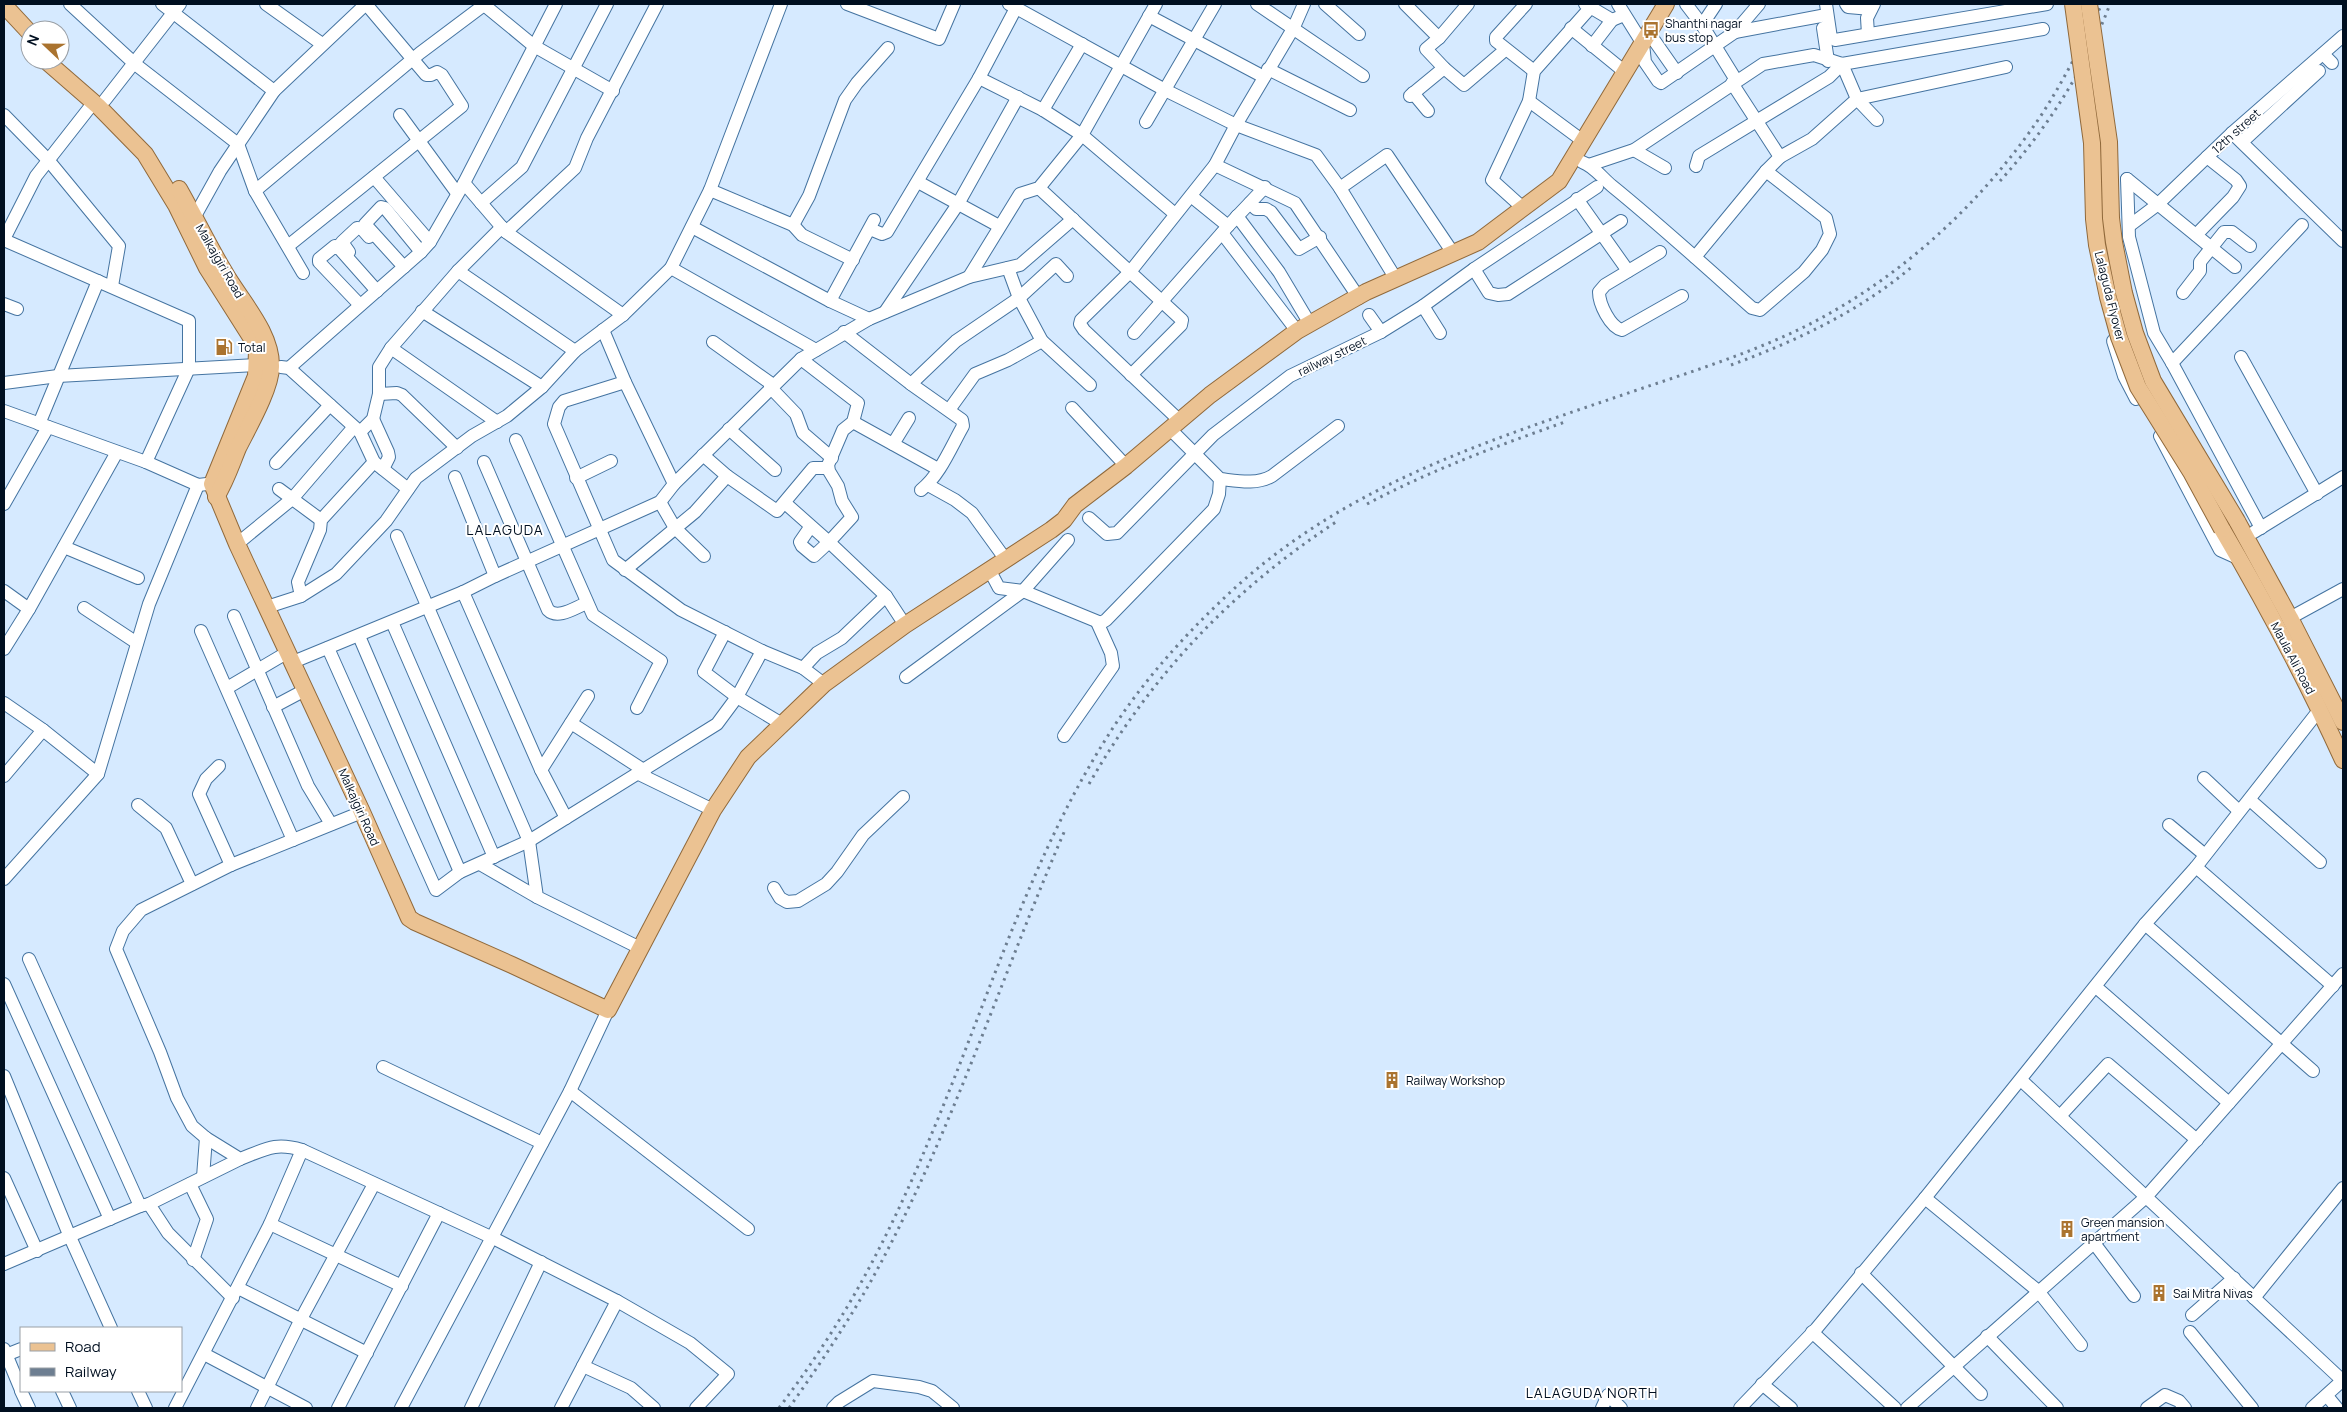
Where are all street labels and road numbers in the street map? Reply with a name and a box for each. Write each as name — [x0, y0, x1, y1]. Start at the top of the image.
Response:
street label: 12th street — [2208, 104, 2264, 157]
street label: Malkajgiri Road — [192, 221, 248, 301]
street label: Lalaguda Flyover — [2091, 249, 2129, 343]
street label: railway street — [1295, 332, 1369, 380]
street label: Maula Ali Road — [2267, 619, 2319, 697]
street label: Malkajgiri Road — [334, 766, 384, 848]

